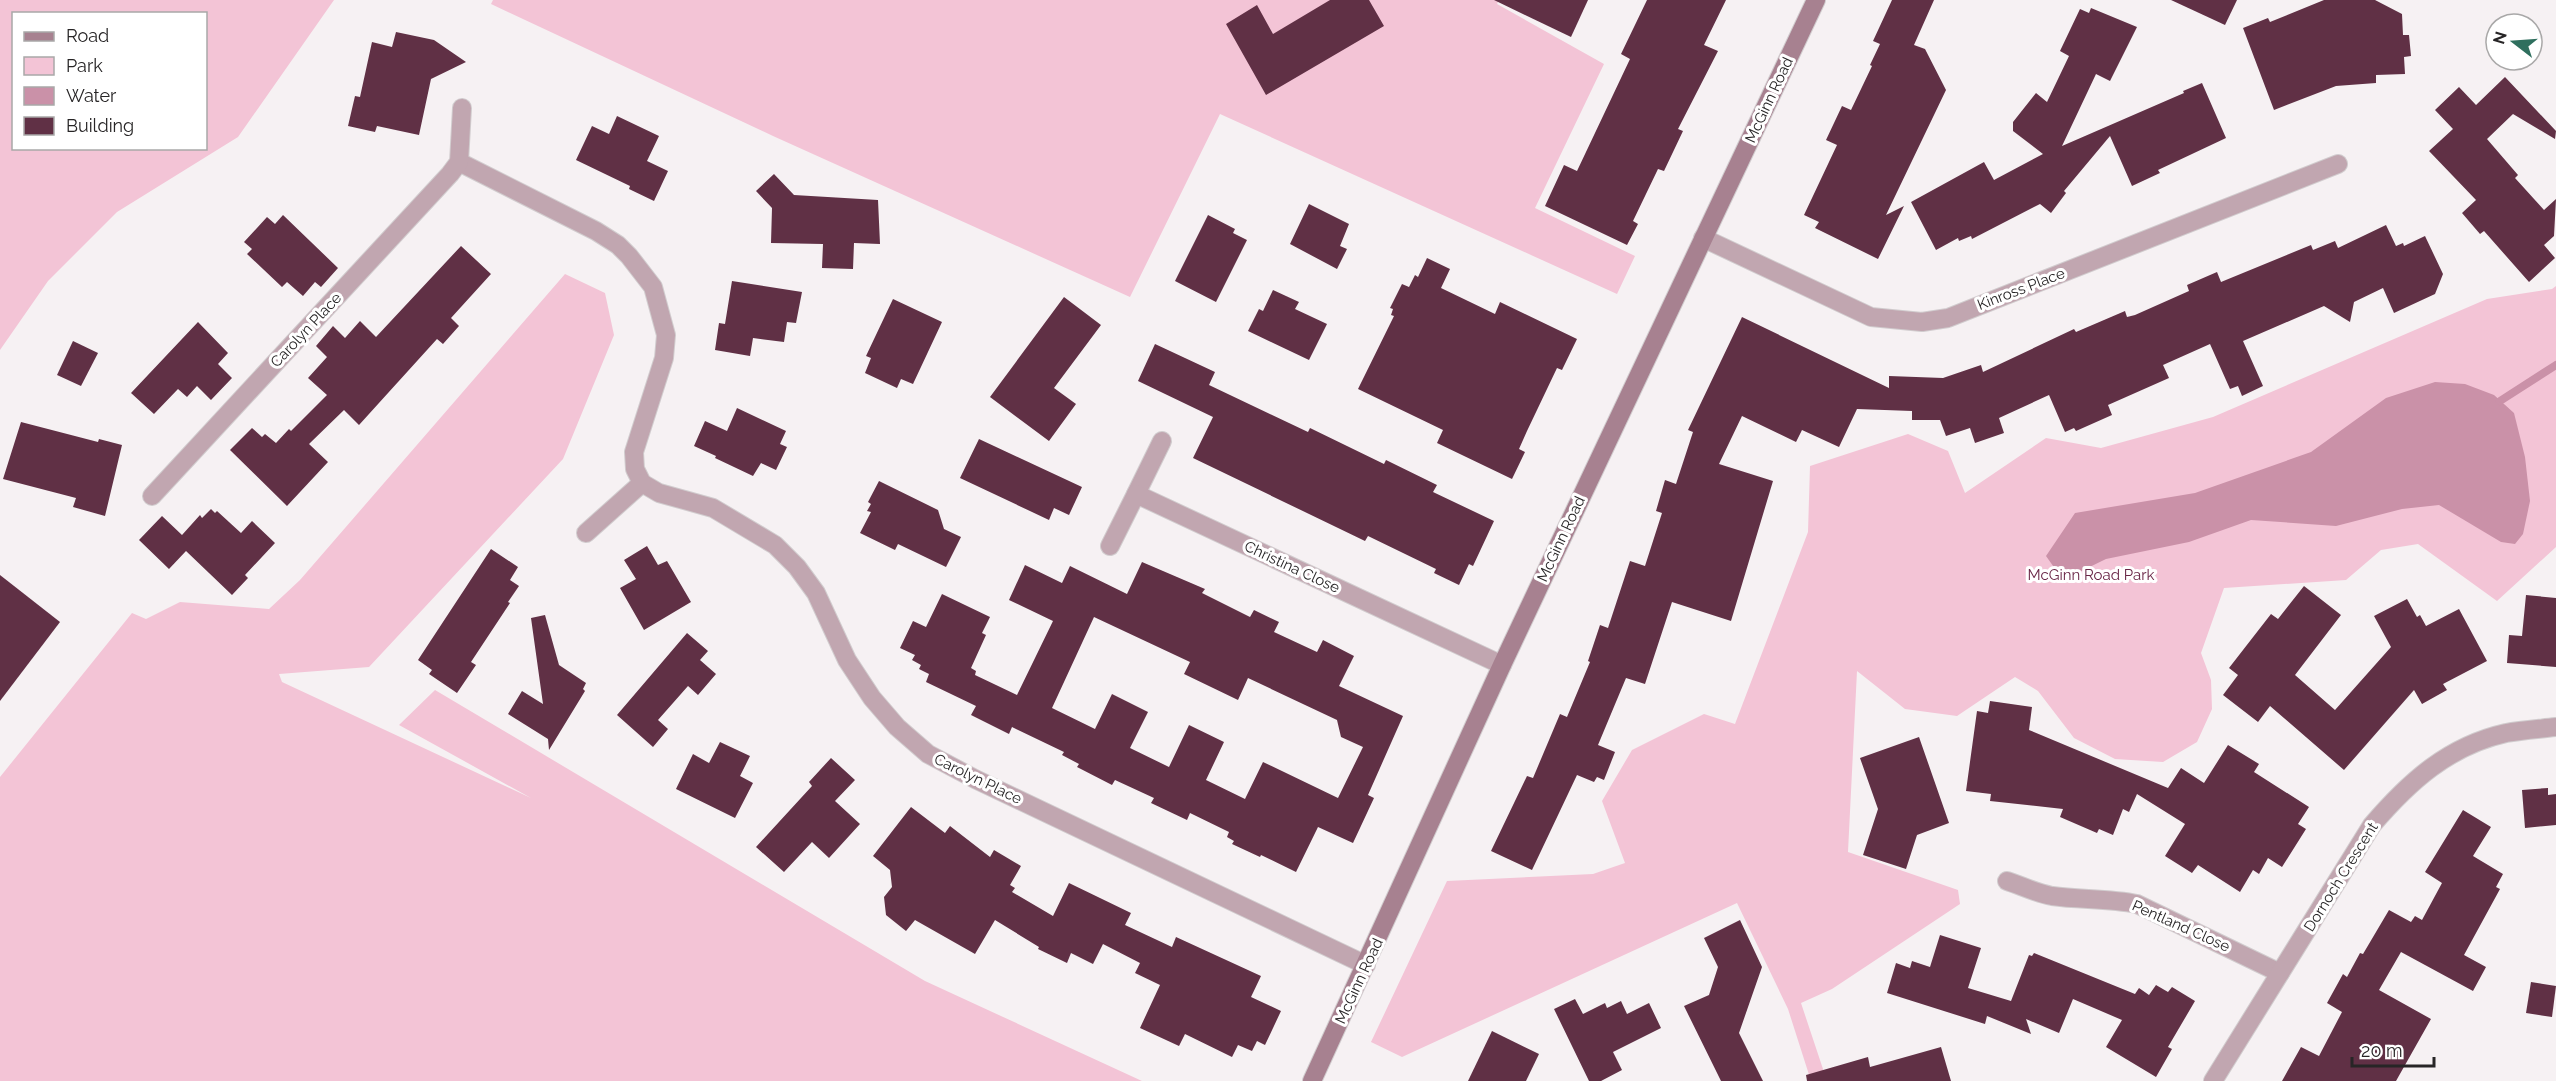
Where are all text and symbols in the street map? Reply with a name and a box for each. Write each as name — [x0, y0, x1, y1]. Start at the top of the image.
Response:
legend — [12, 12, 207, 150]
north arrow — [2484, 12, 2544, 72]
text: Road — [66, 25, 109, 46]
text: N — [2489, 29, 2511, 46]
street label: McGinn Road — [1741, 54, 1797, 146]
text: Park — [66, 55, 103, 76]
text: Water — [66, 85, 117, 106]
text: Building — [66, 115, 134, 136]
street label: Kinross Place — [1975, 264, 2068, 314]
street label: Carolyn Place — [267, 289, 345, 371]
street label: McGinn Road — [1533, 493, 1589, 585]
street label: Christina Close — [1241, 537, 1343, 597]
park label: McGinn Road Park — [2028, 566, 2155, 584]
street label: Carolyn Place — [931, 750, 1025, 808]
street label: Dornoch Crescent — [2300, 819, 2382, 935]
street label: Pentland Close — [2129, 896, 2233, 956]
street label: McGinn Road — [1331, 935, 1387, 1027]
scale bar — [2352, 1030, 2434, 1068]
text: 20 m — [2361, 1040, 2403, 1061]

